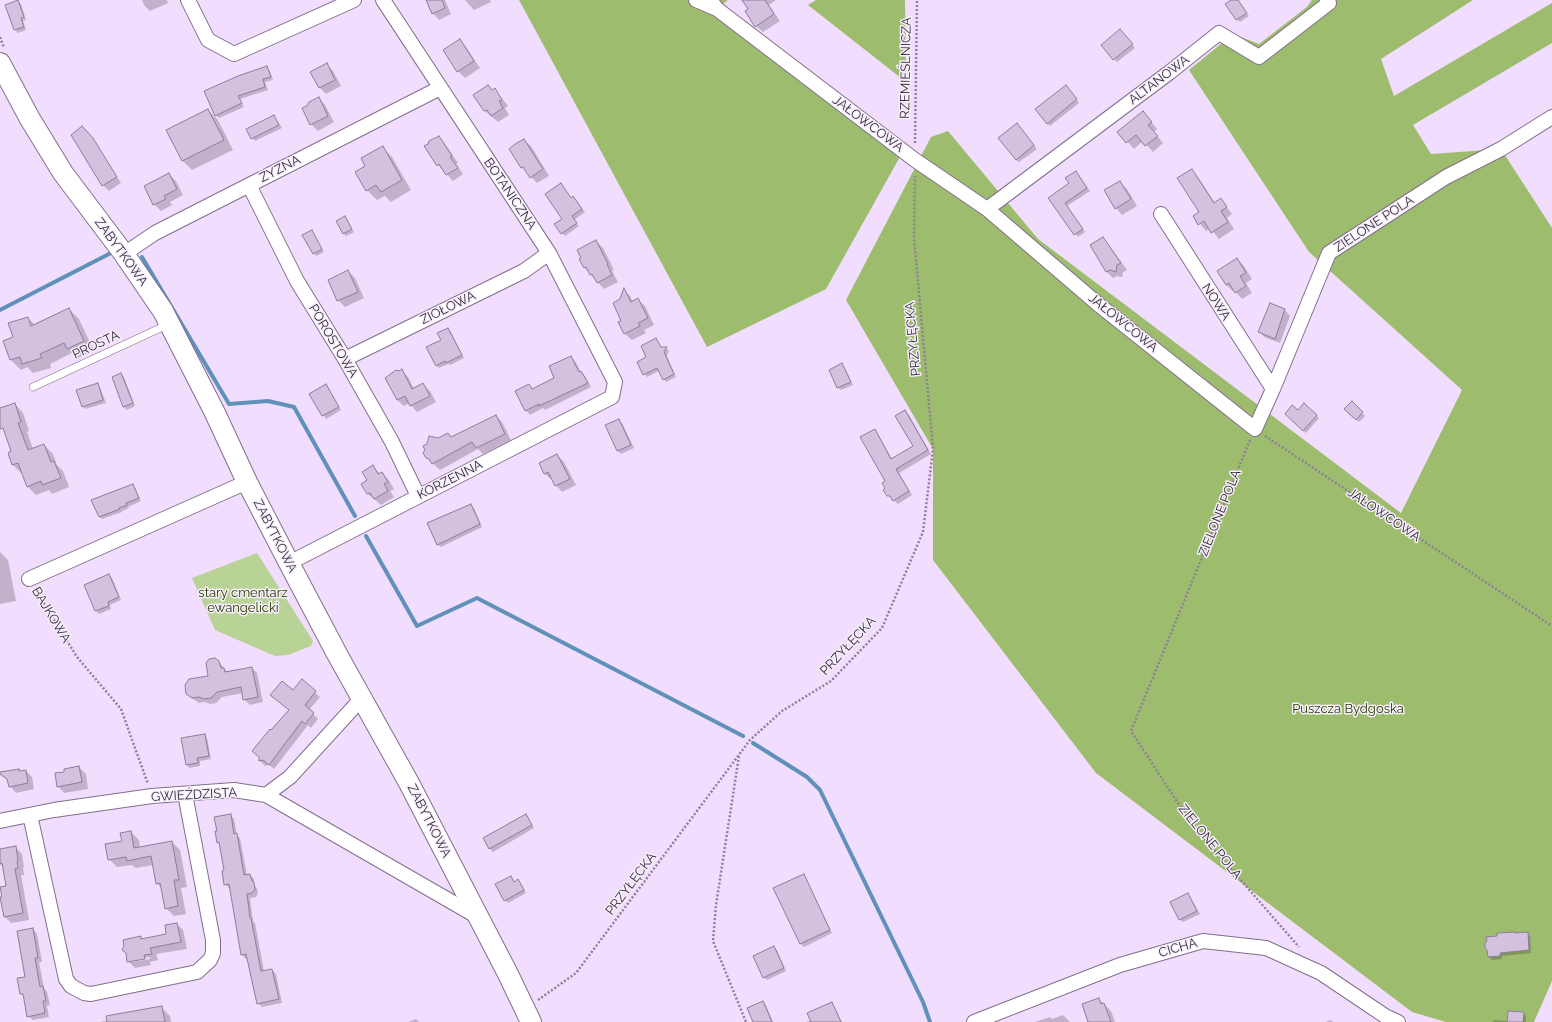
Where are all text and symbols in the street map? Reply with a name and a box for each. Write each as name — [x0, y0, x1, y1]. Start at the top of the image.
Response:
street label: RZEMIEŚLNICZA — [897, 17, 915, 119]
street label: ALTANOWA — [1126, 52, 1192, 108]
street label: JAŁOWCOWA — [830, 92, 906, 156]
street label: ŻYZNA — [257, 152, 303, 186]
street label: BOTANICZNA — [480, 155, 540, 233]
street label: ZIELONE POLA — [1331, 192, 1417, 256]
street label: ZABYTKOWA — [91, 215, 151, 289]
street label: NOWA — [1198, 281, 1234, 323]
street label: ZIOŁOWA — [418, 288, 478, 328]
street label: JAŁOWCOWA — [1085, 290, 1161, 356]
street label: PRZYŁĘCKA — [902, 301, 924, 377]
street label: POROSTOWA — [305, 302, 361, 380]
street label: PROSTA — [70, 327, 122, 363]
street label: KORZENNA — [415, 457, 485, 503]
street label: ZIELONE POLA — [1196, 468, 1244, 558]
street label: JAŁOWCOWA — [1345, 485, 1423, 545]
street label: ZABYTKOWA — [250, 497, 300, 575]
street label: BAJKOWA — [28, 584, 74, 646]
park label: stary cmentarz ewangelicki — [198, 585, 288, 616]
street label: PRZYŁĘCKA — [817, 613, 879, 679]
park label: Puszcza Bydgoska — [1292, 701, 1404, 717]
street label: ZABYTKOWA — [404, 782, 454, 860]
street label: GWIEŹDZISTA — [151, 785, 237, 805]
street label: ZIELONE POLA — [1175, 801, 1245, 883]
street label: PRZYŁĘCKA — [602, 850, 660, 918]
street label: CICHA — [1157, 935, 1199, 961]

